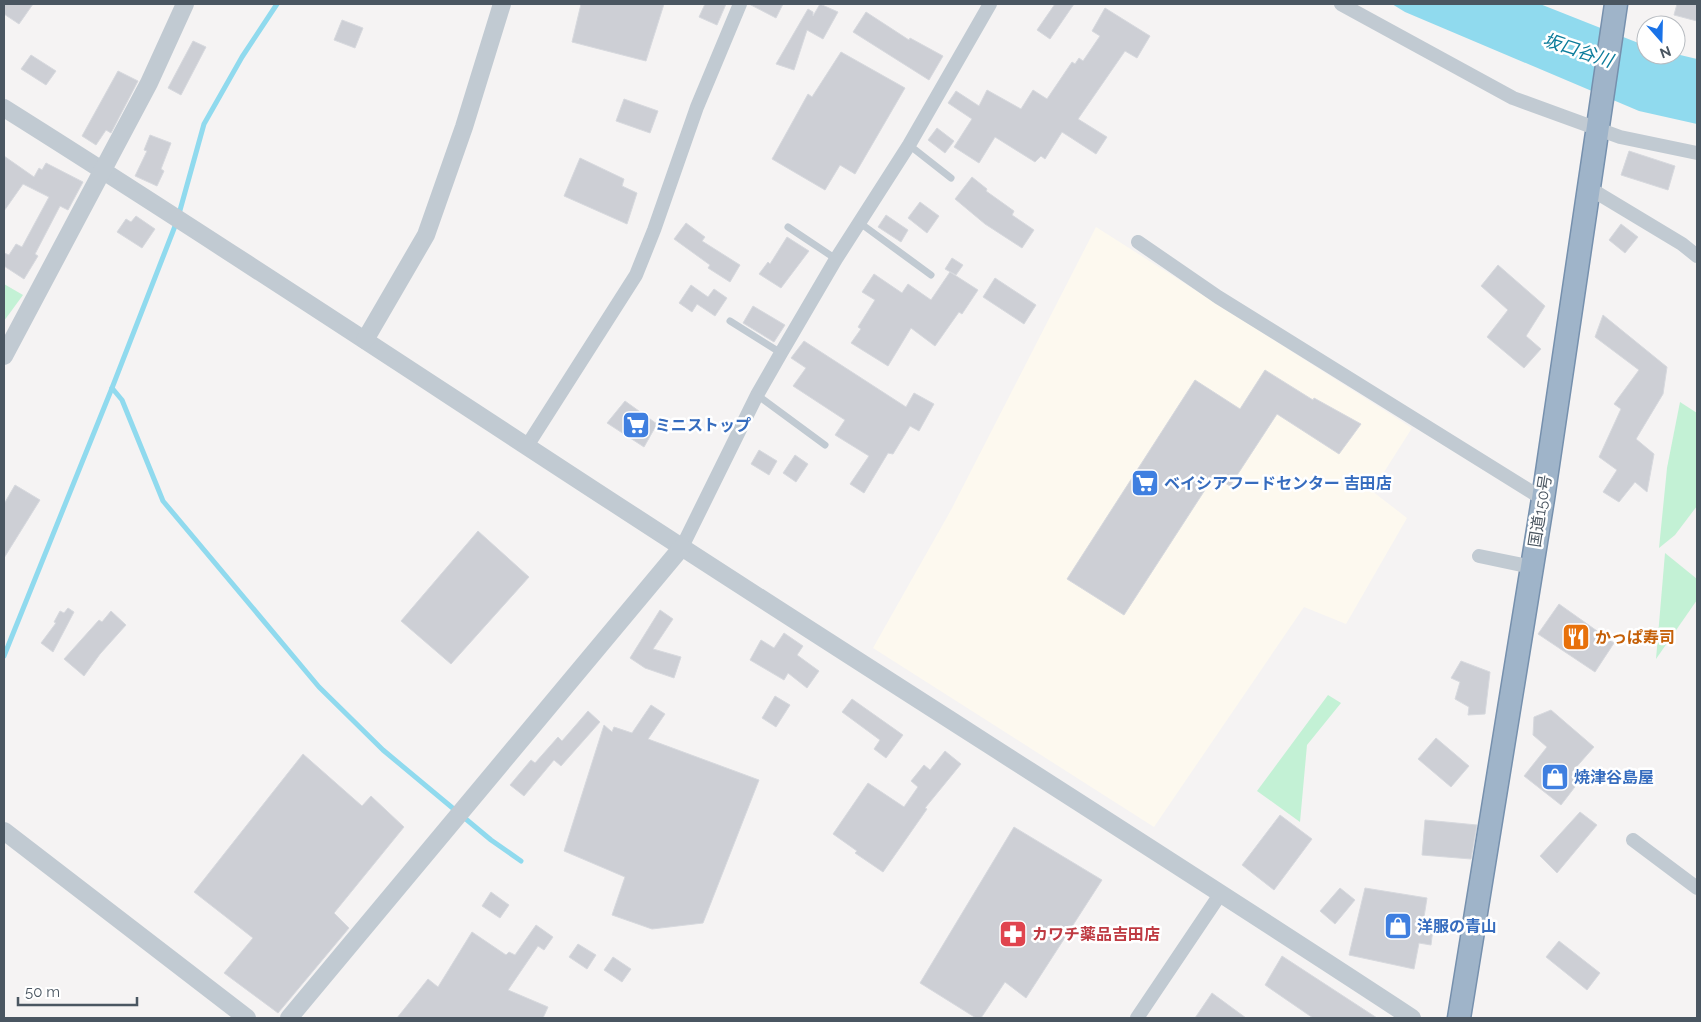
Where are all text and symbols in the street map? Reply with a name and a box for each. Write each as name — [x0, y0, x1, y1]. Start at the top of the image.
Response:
north arrow — [1636, 15, 1686, 65]
water label: 坂口谷川 — [1541, 29, 1617, 72]
text: N — [1658, 43, 1673, 62]
supermarket icon: ミニストップ — [621, 410, 651, 440]
place label: ミニストップ — [655, 416, 751, 435]
supermarket icon: ベイシアフードセンター 吉田店 — [1130, 468, 1160, 498]
street label: 国道150号 — [1525, 473, 1555, 549]
place label: ベイシアフードセンター 吉田店 — [1164, 474, 1392, 493]
restaurant icon: かっぱ寿司 — [1561, 622, 1591, 652]
place label: かっぱ寿司 — [1595, 628, 1675, 647]
shop icon: 焼津谷島屋 — [1540, 762, 1570, 792]
place label: 焼津谷島屋 — [1574, 768, 1654, 787]
shop icon: 洋服の青山 — [1383, 911, 1413, 941]
place label: 洋服の青山 — [1417, 917, 1497, 936]
pharmacy icon: カワチ薬品吉田店 — [998, 919, 1028, 949]
place label: カワチ薬品吉田店 — [1032, 925, 1160, 944]
scale bar — [18, 974, 136, 1006]
text: 50 m — [25, 983, 60, 1001]

